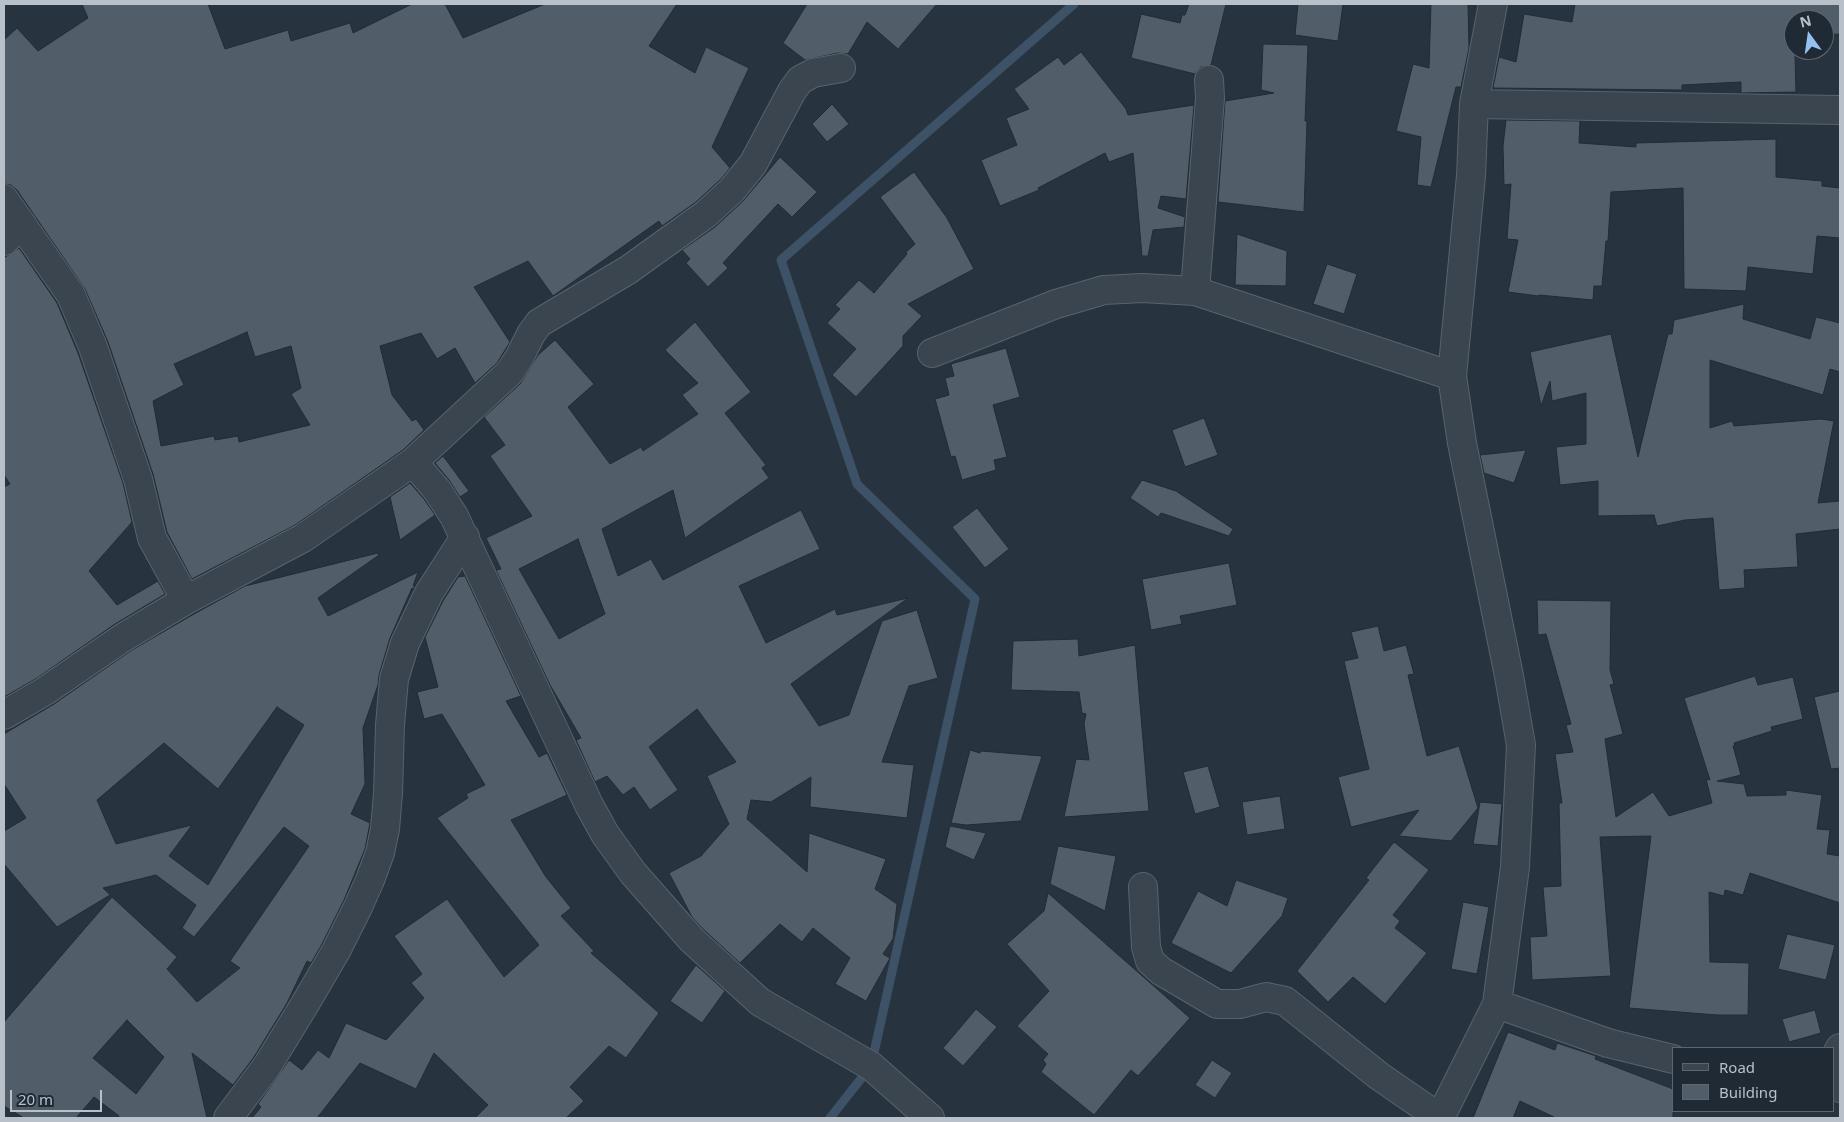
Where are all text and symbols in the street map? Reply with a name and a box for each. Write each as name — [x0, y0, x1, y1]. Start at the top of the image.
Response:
north arrow — [1784, 10, 1834, 60]
text: N — [1798, 10, 1813, 32]
legend — [1672, 1047, 1834, 1112]
text: Road — [1719, 1057, 1755, 1077]
scale bar — [12, 1080, 105, 1112]
text: Building — [1719, 1082, 1777, 1102]
text: 20 m — [18, 1089, 53, 1109]

